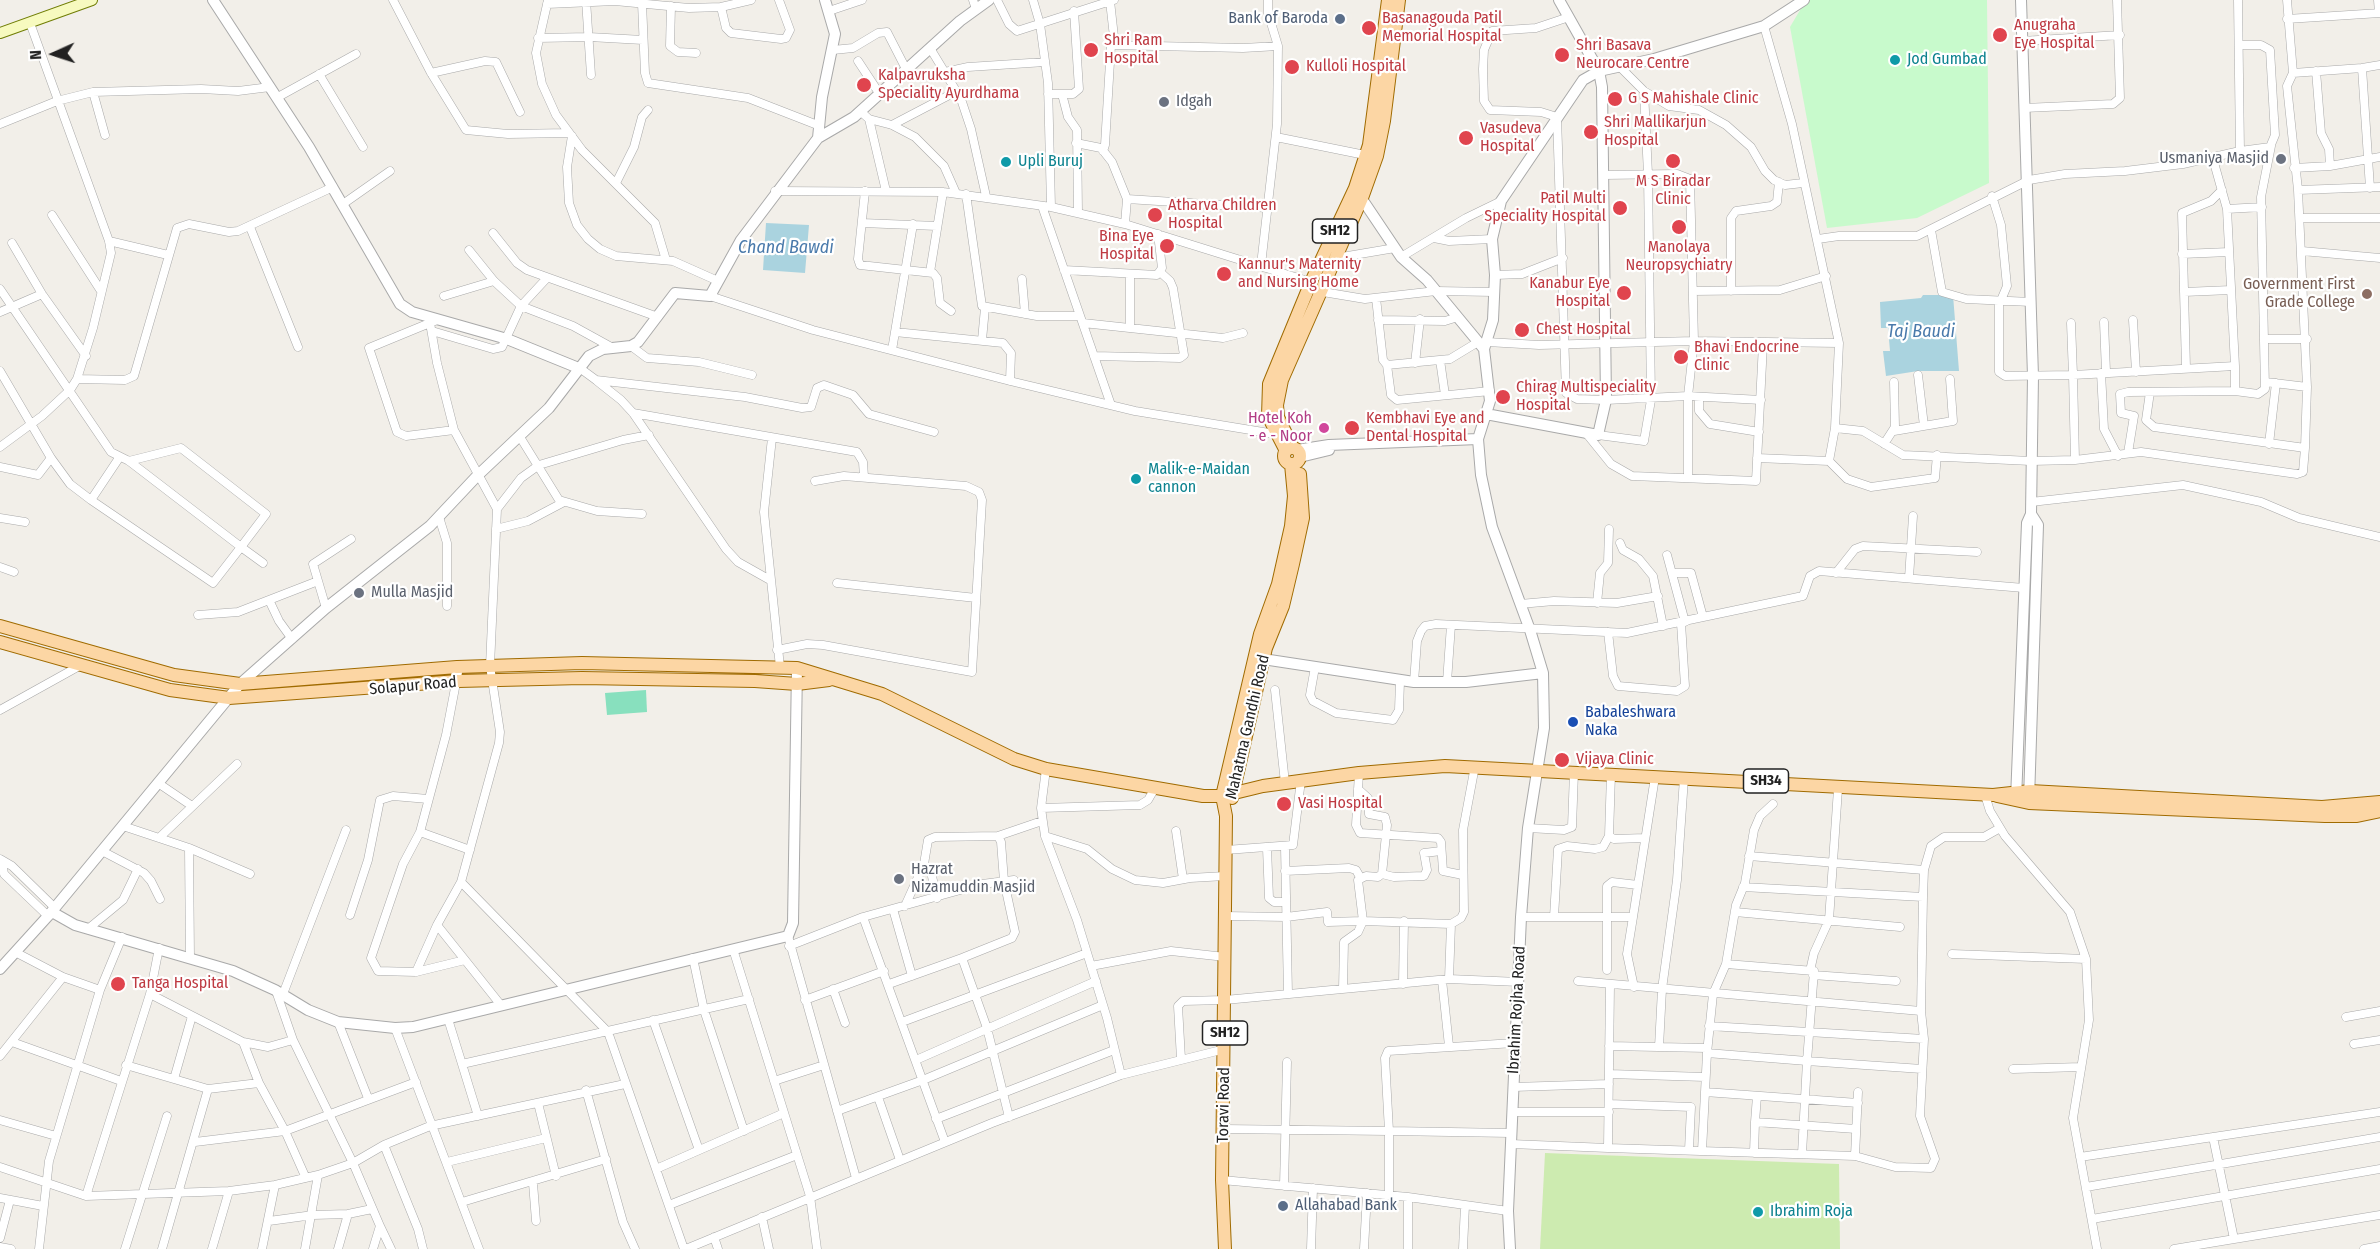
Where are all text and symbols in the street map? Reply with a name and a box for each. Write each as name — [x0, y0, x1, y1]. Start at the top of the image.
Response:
place label: Bank of Baroda — [1228, 9, 1328, 29]
place label: Basanagouda Patil Memorial Hospital — [1382, 9, 1502, 47]
marker: Bank of Baroda — [1333, 12, 1347, 26]
place label: Anugraha Eye Hospital — [2014, 16, 2094, 54]
marker: Basanagouda Patil Memorial Hospital — [1360, 19, 1378, 37]
north arrow — [24, 24, 84, 84]
marker: Anugraha Eye Hospital — [1991, 26, 2009, 44]
place label: Shri Ram Hospital — [1104, 31, 1162, 69]
place label: Shri Basava Neurocare Centre — [1576, 36, 1689, 74]
marker: Shri Ram Hospital — [1082, 41, 1100, 59]
marker: Shri Basava Neurocare Centre — [1553, 46, 1571, 64]
text: N — [26, 50, 45, 60]
place label: Jod Gumbad — [1907, 50, 1987, 70]
marker: Jod Gumbad — [1888, 53, 1902, 67]
place label: Kulloli Hospital — [1306, 57, 1406, 77]
marker: Kulloli Hospital — [1283, 58, 1301, 76]
place label: Kalpavruksha Speciality Ayurdhama — [878, 66, 1019, 104]
marker: Kalpavruksha Speciality Ayurdhama — [855, 76, 873, 94]
place label: G S Mahishale Clinic — [1628, 89, 1759, 109]
marker: G S Mahishale Clinic — [1606, 90, 1624, 108]
place label: Idgah — [1176, 92, 1212, 112]
marker: Idgah — [1157, 95, 1171, 109]
place label: Shri Mallikarjun Hospital — [1604, 113, 1707, 151]
place label: Vasudeva Hospital — [1480, 119, 1542, 157]
marker: Shri Mallikarjun Hospital — [1582, 123, 1600, 141]
marker: Vasudeva Hospital — [1457, 129, 1475, 147]
place label: Usmaniya Masjid — [2159, 149, 2269, 169]
place label: Upli Buruj — [1018, 152, 1083, 172]
marker: M S Biradar Clinic — [1664, 152, 1682, 170]
marker: Usmaniya Masjid — [2274, 152, 2288, 166]
marker: Upli Buruj — [999, 155, 1013, 169]
place label: M S Biradar Clinic — [1636, 172, 1710, 210]
place label: Patil Multi Speciality Hospital — [1484, 189, 1606, 227]
place label: Atharva Children Hospital — [1168, 196, 1277, 234]
marker: Patil Multi Speciality Hospital — [1611, 199, 1629, 217]
marker: Atharva Children Hospital — [1146, 206, 1164, 224]
marker: Manolaya Neuropsychiatry — [1670, 218, 1688, 236]
road number: SH12 — [1312, 219, 1358, 243]
place label: Bina Eye Hospital — [1099, 227, 1154, 265]
water label: Chand Bawdi — [738, 237, 834, 259]
marker: Bina Eye Hospital — [1158, 237, 1176, 255]
place label: Manolaya Neuropsychiatry — [1626, 238, 1732, 276]
place label: Kannur's Maternity and Nursing Home — [1238, 255, 1361, 293]
marker: Kannur's Maternity and Nursing Home — [1215, 265, 1233, 283]
place label: Kanabur Eye Hospital — [1529, 274, 1610, 312]
place label: Government First Grade College — [2243, 275, 2355, 313]
marker: Kanabur Eye Hospital — [1615, 284, 1633, 302]
marker: Government First Grade College — [2360, 287, 2374, 301]
place label: Chest Hospital — [1536, 320, 1631, 340]
marker: Chest Hospital — [1513, 321, 1531, 339]
water label: Taj Baudi — [1887, 321, 1955, 343]
place label: Bhavi Endocrine Clinic — [1694, 338, 1799, 376]
marker: Bhavi Endocrine Clinic — [1672, 348, 1690, 366]
place label: Chirag Multispeciality Hospital — [1516, 378, 1656, 416]
marker: Chirag Multispeciality Hospital — [1494, 388, 1512, 406]
place label: Hotel Koh - e - Noor — [1248, 409, 1312, 447]
place label: Kembhavi Eye and Dental Hospital — [1366, 409, 1485, 447]
marker: Kembhavi Eye and Dental Hospital — [1343, 419, 1361, 437]
marker: Hotel Koh - e - Noor — [1317, 421, 1331, 435]
place label: Malik-e-Maidan cannon — [1148, 460, 1250, 498]
marker: Malik-e-Maidan cannon — [1129, 472, 1143, 486]
place label: Mulla Masjid — [371, 583, 453, 603]
marker: Mulla Masjid — [352, 586, 366, 600]
street label: Mahatma Gandhi Road — [1222, 653, 1274, 801]
street label: Solapur Road — [368, 673, 458, 699]
place label: Babaleshwara Naka — [1585, 703, 1676, 741]
marker: Babaleshwara Naka — [1566, 715, 1580, 729]
place label: Vijaya Clinic — [1576, 750, 1654, 770]
marker: Vijaya Clinic — [1553, 751, 1571, 769]
road number: SH34 — [1744, 769, 1788, 793]
place label: Vasi Hospital — [1298, 794, 1382, 814]
marker: Vasi Hospital — [1275, 795, 1293, 813]
place label: Hazrat Nizamuddin Masjid — [911, 860, 1035, 898]
marker: Hazrat Nizamuddin Masjid — [892, 872, 906, 886]
street label: Ibrahim Rojha Road — [1504, 945, 1530, 1075]
place label: Tanga Hospital — [132, 974, 228, 994]
marker: Tanga Hospital — [109, 975, 127, 993]
road number: SH12 — [1202, 1021, 1248, 1045]
street label: Toravi Road — [1214, 1067, 1234, 1143]
place label: Allahabad Bank — [1295, 1196, 1397, 1216]
marker: Allahabad Bank — [1276, 1199, 1290, 1213]
place label: Ibrahim Roja — [1770, 1202, 1853, 1222]
marker: Ibrahim Roja — [1751, 1205, 1765, 1219]

